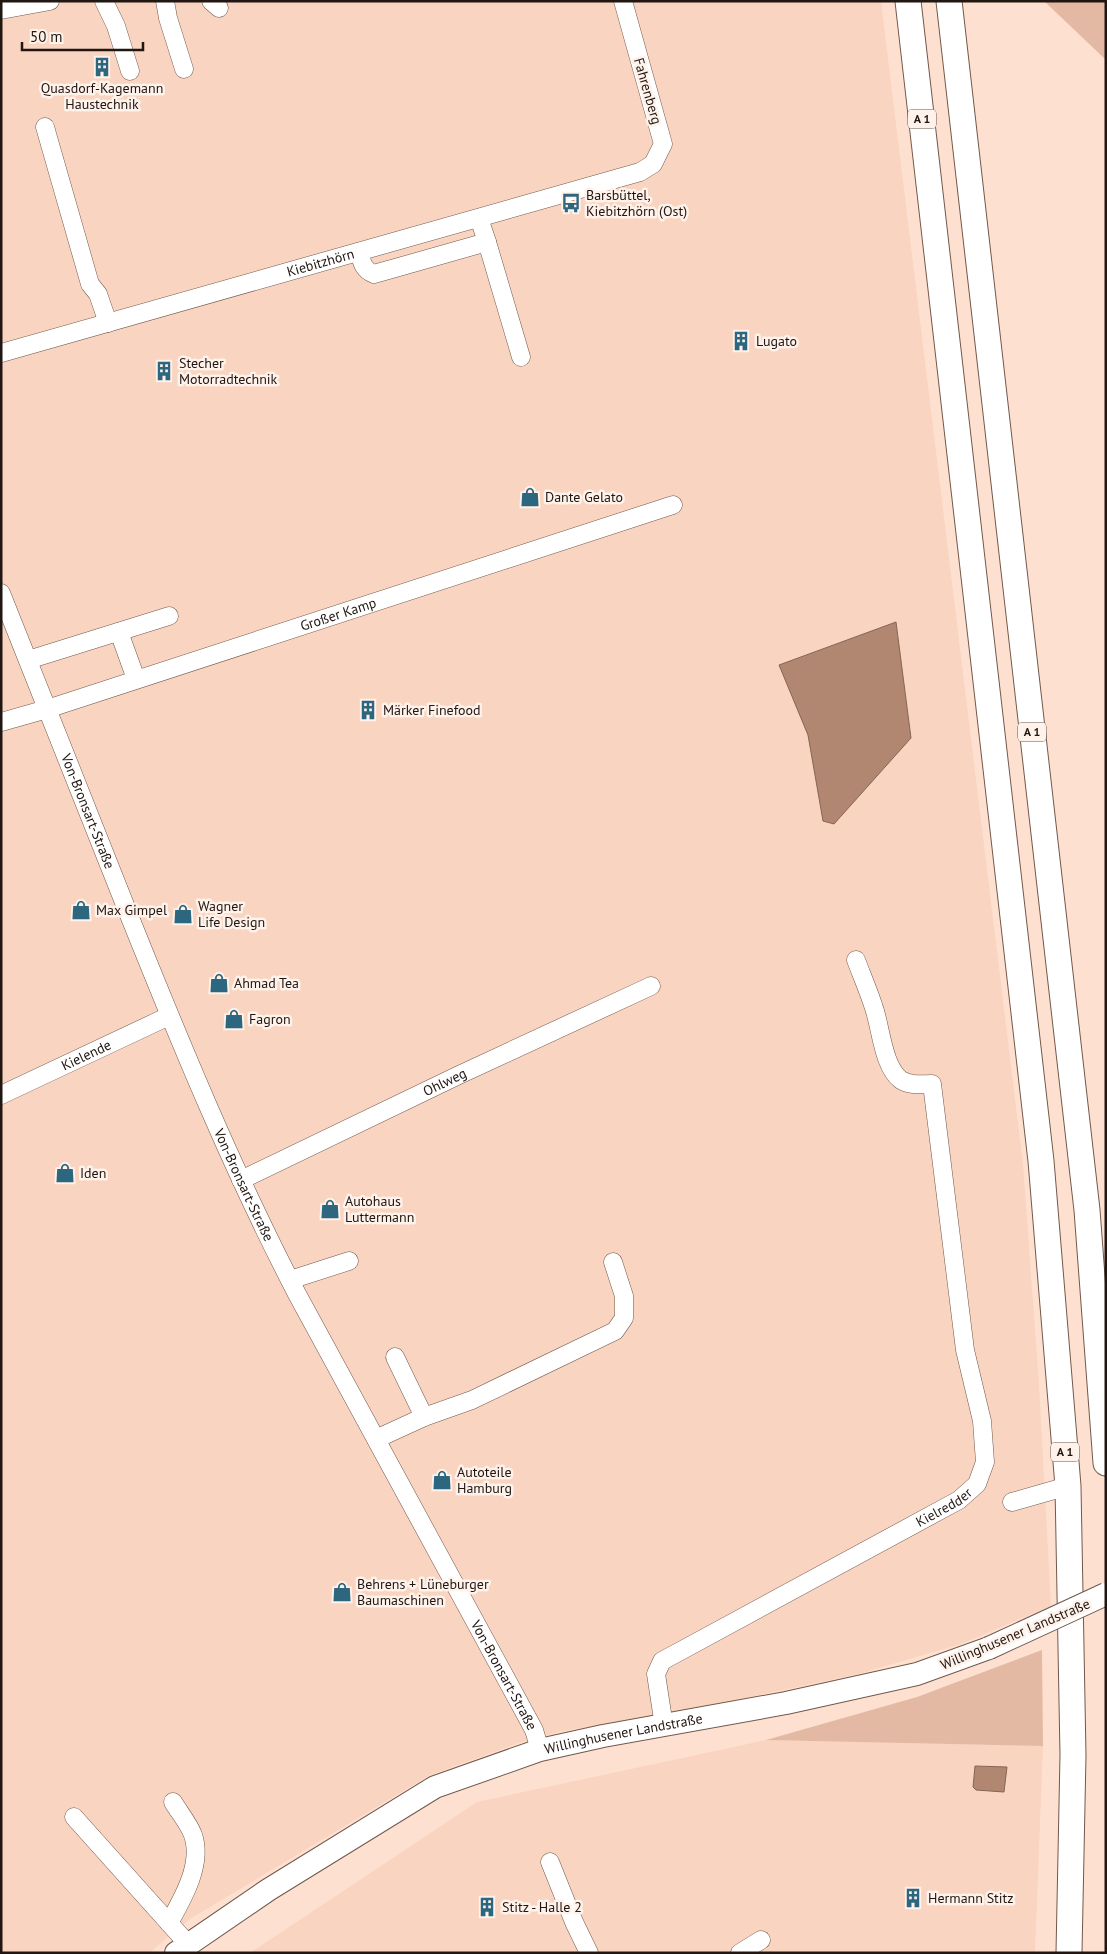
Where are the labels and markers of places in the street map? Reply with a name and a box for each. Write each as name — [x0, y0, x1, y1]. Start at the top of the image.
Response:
building icon: Quasdorf-Kagemann Haustechnik — [91, 56, 113, 78]
place label: Quasdorf-Kagemann Haustechnik — [41, 79, 163, 113]
place label: Barsbüttel, Kiebitzhörn (Ost) — [586, 186, 687, 220]
bus stop icon: Barsbüttel, Kiebitzhörn (Ost) — [560, 192, 582, 214]
building icon: Lugato — [730, 330, 752, 352]
place label: Lugato — [756, 332, 797, 350]
place label: Stecher Motorradtechnik — [179, 354, 278, 388]
building icon: Stecher Motorradtechnik — [153, 360, 175, 382]
shop icon: Dante Gelato — [519, 486, 541, 508]
place label: Dante Gelato — [545, 488, 623, 506]
building icon: Märker Finefood — [357, 699, 379, 721]
place label: Märker Finefood — [383, 701, 481, 719]
place label: Wagner Life Design — [198, 897, 265, 931]
shop icon: Max Gimpel — [70, 899, 92, 921]
place label: Max Gimpel — [96, 901, 167, 919]
shop icon: Wagner Life Design — [172, 903, 194, 925]
shop icon: Ahmad Tea — [208, 972, 230, 994]
place label: Ahmad Tea — [234, 974, 299, 992]
shop icon: Fagron — [223, 1008, 245, 1030]
place label: Fagron — [249, 1010, 291, 1028]
shop icon: Iden — [54, 1162, 76, 1184]
place label: Iden — [80, 1164, 106, 1182]
place label: Autohaus Luttermann — [345, 1192, 414, 1226]
shop icon: Autohaus Luttermann — [319, 1198, 341, 1220]
place label: Autoteile Hamburg — [457, 1463, 512, 1497]
shop icon: Autoteile Hamburg — [431, 1469, 453, 1491]
place label: Behrens + Lüneburger Baumaschinen — [357, 1575, 489, 1609]
shop icon: Behrens + Lüneburger Baumaschinen — [331, 1581, 353, 1603]
building icon: Hermann Stitz — [902, 1887, 924, 1909]
place label: Hermann Stitz — [928, 1889, 1014, 1907]
building icon: Stitz - Halle 2 — [476, 1896, 498, 1918]
place label: Stitz - Halle 2 — [502, 1898, 582, 1916]

